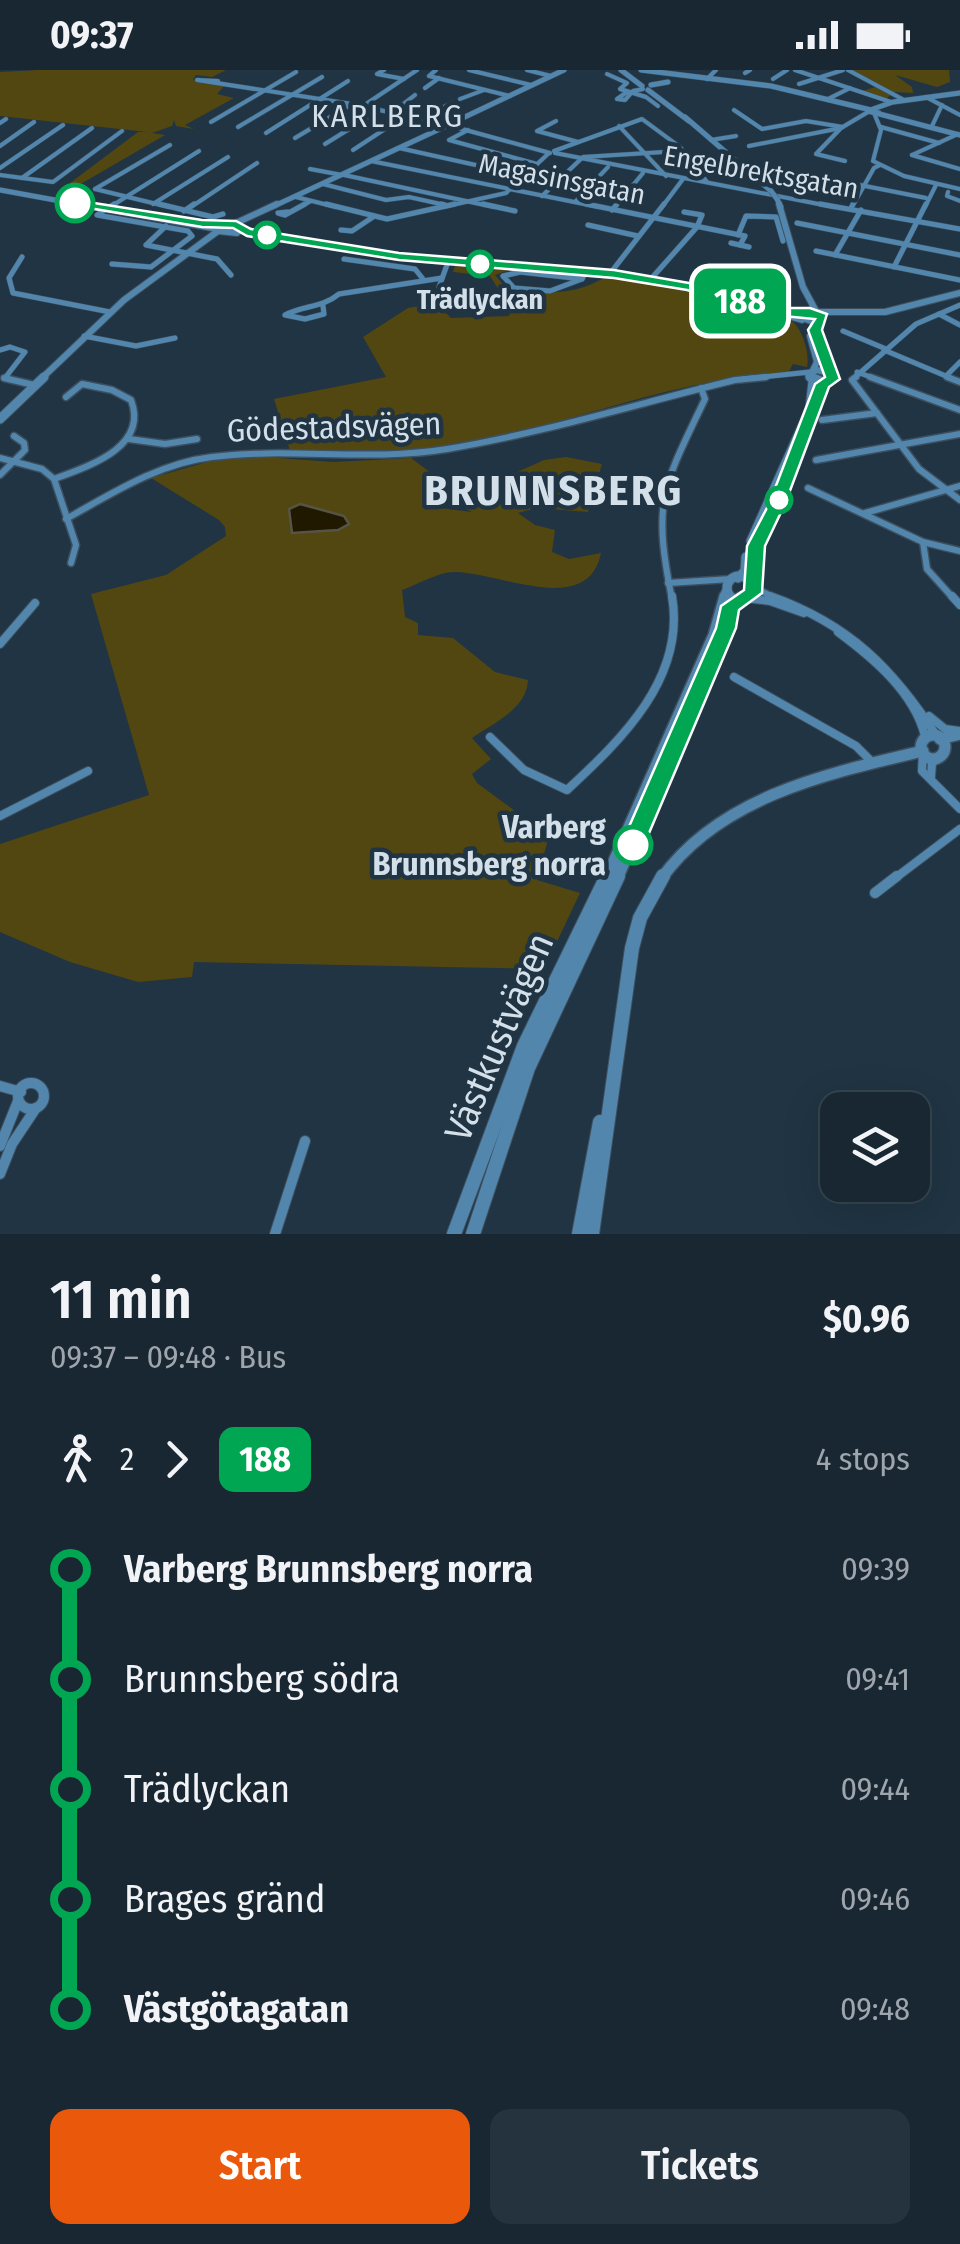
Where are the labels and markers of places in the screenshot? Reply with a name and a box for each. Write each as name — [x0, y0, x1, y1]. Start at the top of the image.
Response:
unlabelled marker — [56, 184, 94, 222]
unlabelled marker — [254, 222, 280, 248]
marker: Trädlyckan — [467, 251, 493, 277]
place label: Trädlyckan — [417, 283, 543, 316]
unlabelled marker — [766, 487, 792, 513]
place label: Varberg Brunnsberg norra — [372, 808, 606, 883]
marker: Varberg Brunnsberg norra — [614, 826, 652, 864]

